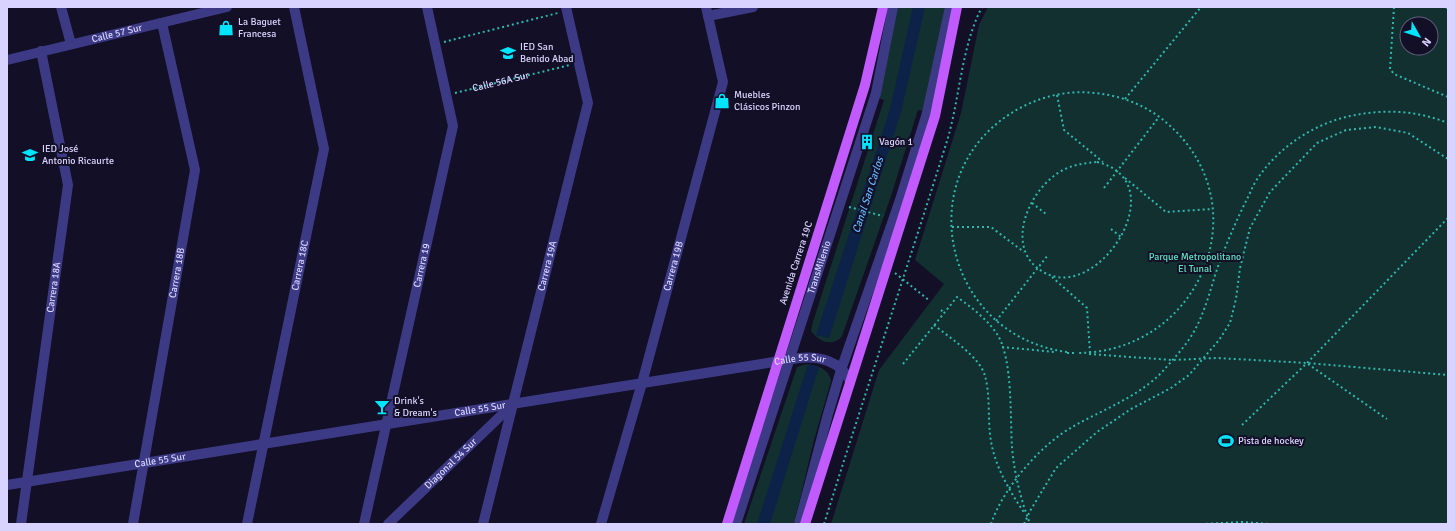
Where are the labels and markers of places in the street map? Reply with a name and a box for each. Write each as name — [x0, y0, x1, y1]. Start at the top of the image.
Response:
place label: La Baguet Francesa — [238, 16, 281, 40]
shop icon: La Baguet Francesa — [217, 19, 235, 37]
place label: IED San Benido Abad — [520, 41, 574, 65]
school or university icon: IED San Benido Abad — [499, 44, 517, 62]
place label: Muebles Clásicos Pinzon — [734, 89, 800, 113]
shop icon: Muebles Clásicos Pinzon — [713, 92, 731, 110]
building icon: Vagón 1 — [858, 133, 876, 151]
place label: Vagón 1 — [879, 136, 913, 148]
place label: IED José Antonio Ricaurte — [42, 143, 114, 167]
school or university icon: IED José Antonio Ricaurte — [21, 146, 39, 164]
place label: Drink's & Dream's — [394, 395, 437, 419]
bar icon: Drink's & Dream's — [373, 398, 391, 416]
sports icon: Pista de hockey — [1217, 432, 1235, 450]
place label: Pista de hockey — [1238, 435, 1304, 447]

